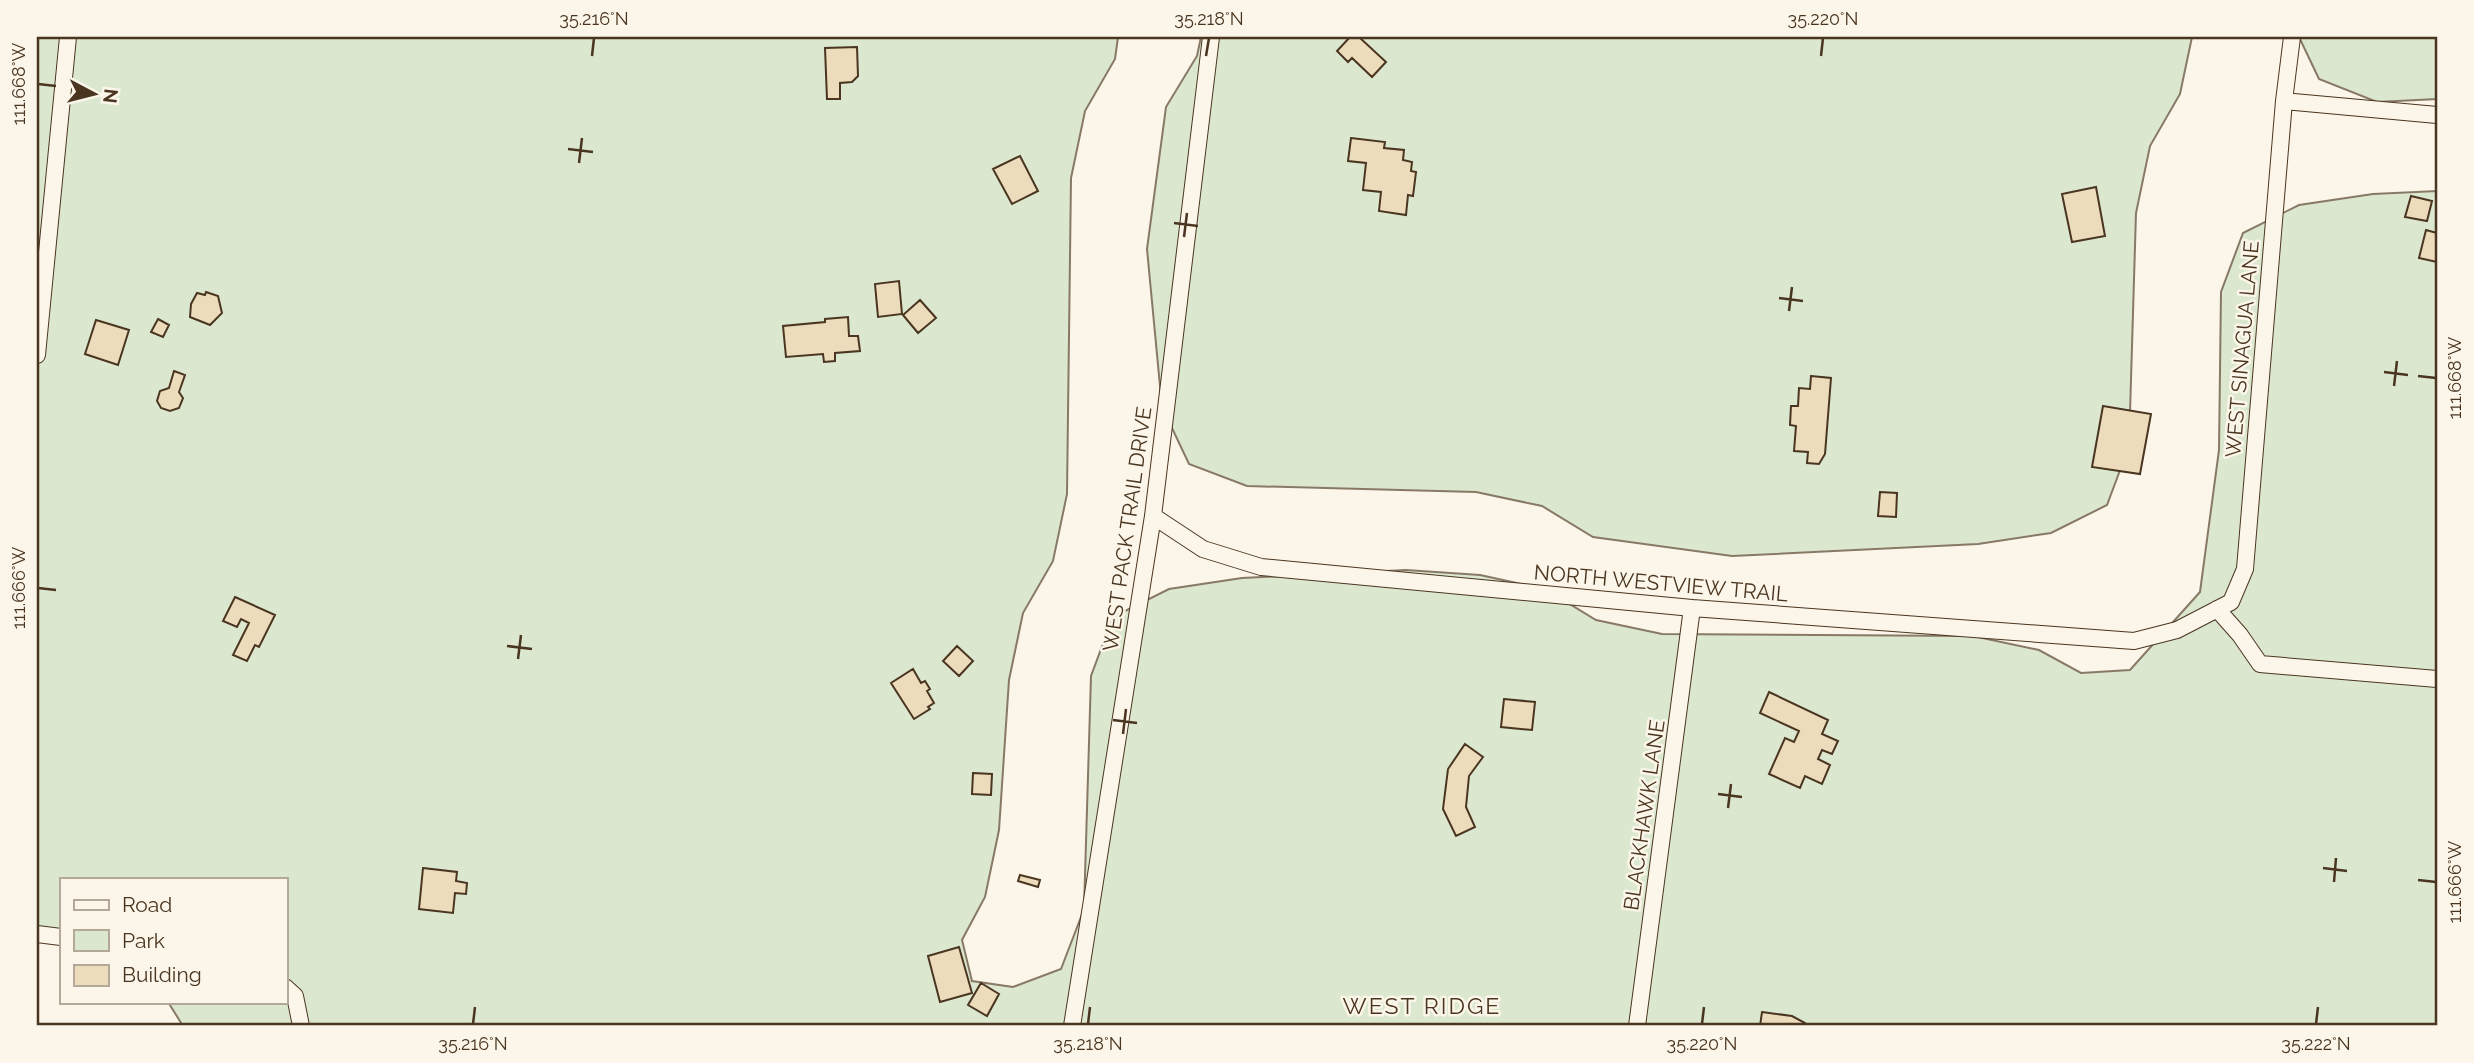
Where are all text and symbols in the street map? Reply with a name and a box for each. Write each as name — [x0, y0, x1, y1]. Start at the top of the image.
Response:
text: 35.216°N — [559, 8, 629, 29]
text: 35.218°N — [1174, 8, 1244, 29]
text: 35.220°N — [1788, 8, 1858, 29]
text: 111.668°W — [8, 43, 29, 125]
north arrow — [60, 60, 130, 130]
text: N — [99, 88, 123, 105]
street label: WEST SINAGUA LANE — [2220, 240, 2264, 458]
text: 111.668°W — [2444, 337, 2465, 419]
street label: WEST PACK TRAIL DRIVE — [1097, 405, 1157, 653]
text: 111.666°W — [8, 546, 29, 629]
street label: NORTH WESTVIEW TRAIL — [1533, 559, 1789, 607]
street label: BLACKHAWK LANE — [1618, 718, 1670, 912]
text: 111.666°W — [2444, 840, 2465, 923]
legend — [60, 878, 287, 1004]
text: Road — [122, 892, 172, 917]
text: Park — [122, 928, 165, 953]
text: Building — [122, 962, 202, 987]
district label: WEST RIDGE — [1343, 992, 1501, 1019]
text: 35.216°N — [438, 1033, 508, 1054]
text: 35.218°N — [1053, 1033, 1123, 1054]
text: 35.220°N — [1667, 1033, 1737, 1054]
text: 35.222°N — [2281, 1033, 2351, 1054]

